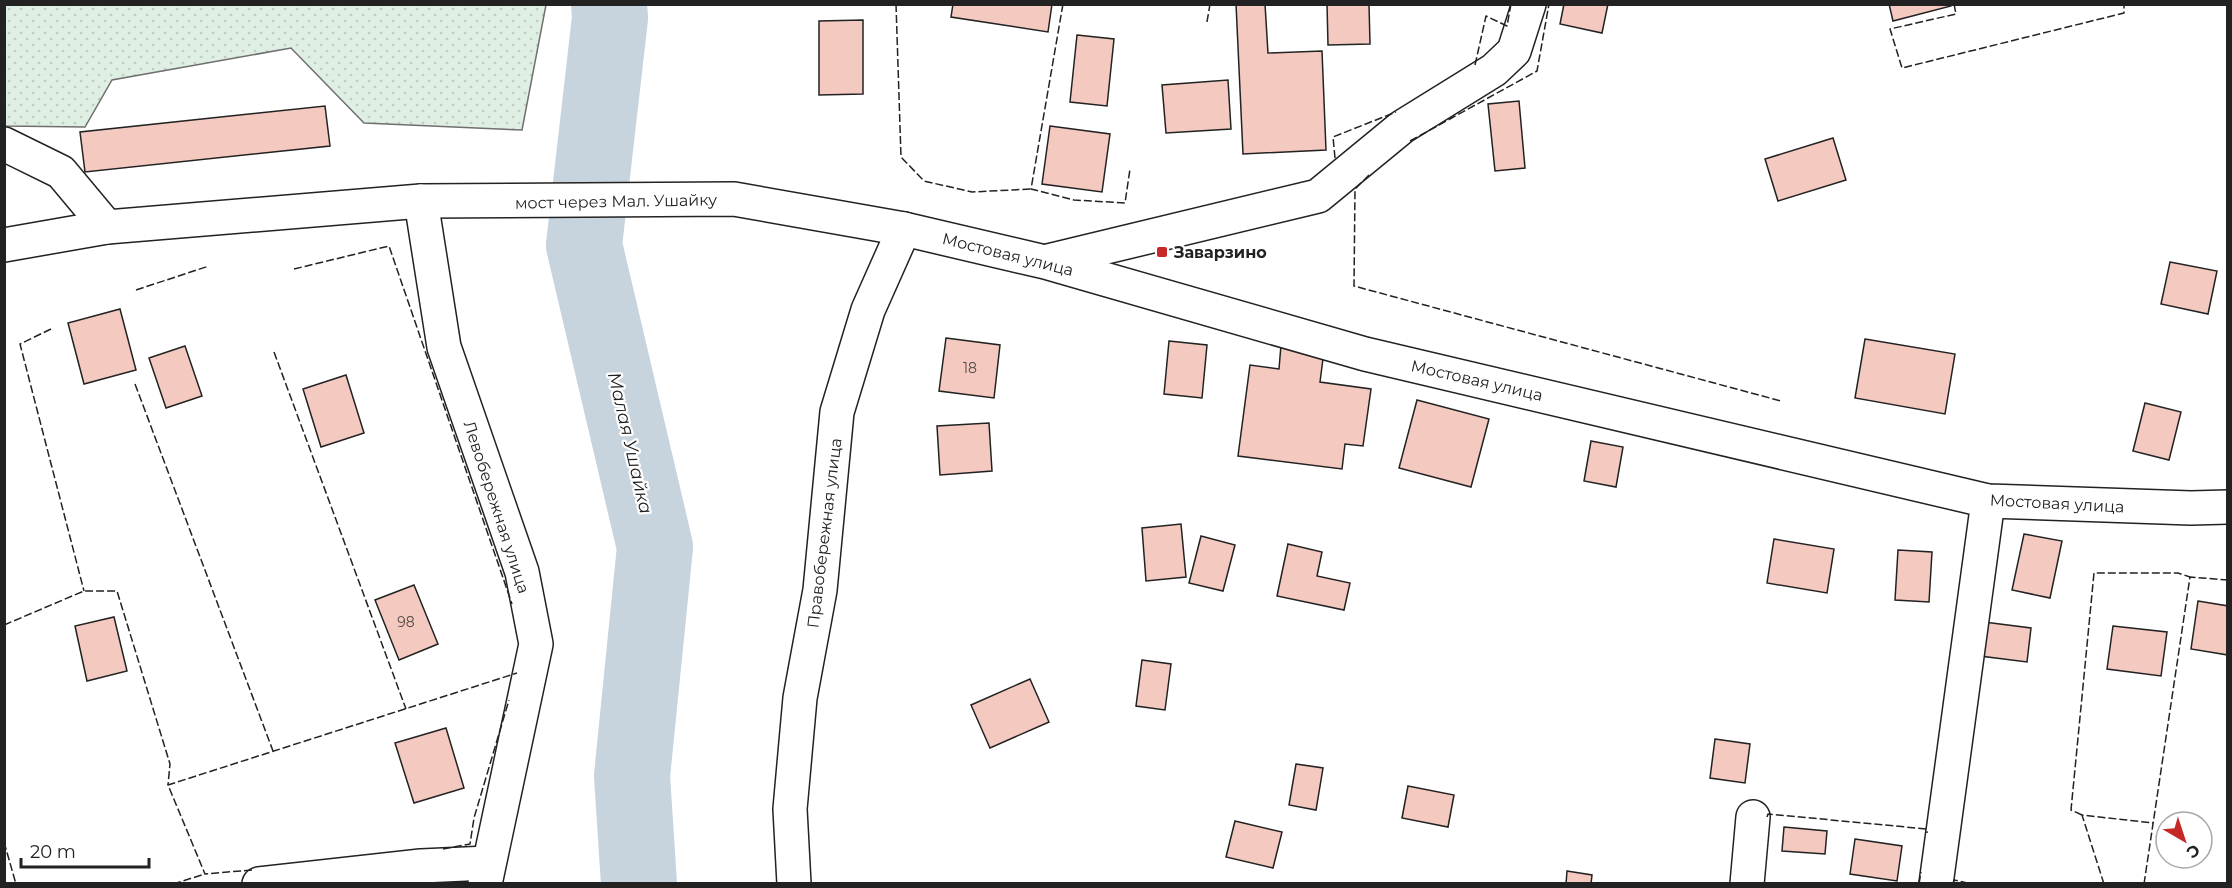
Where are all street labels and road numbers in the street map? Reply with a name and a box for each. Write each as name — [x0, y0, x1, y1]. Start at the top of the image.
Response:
street label: мост через Мал. Ушайку — [515, 190, 717, 213]
street label: Мостовая улица — [940, 229, 1076, 280]
street label: Мостовая улица — [1409, 356, 1545, 405]
street label: Левобережная улица — [460, 418, 533, 596]
street label: Правобережная улица — [803, 437, 846, 629]
street label: Мостовая улица — [1989, 490, 2125, 517]

